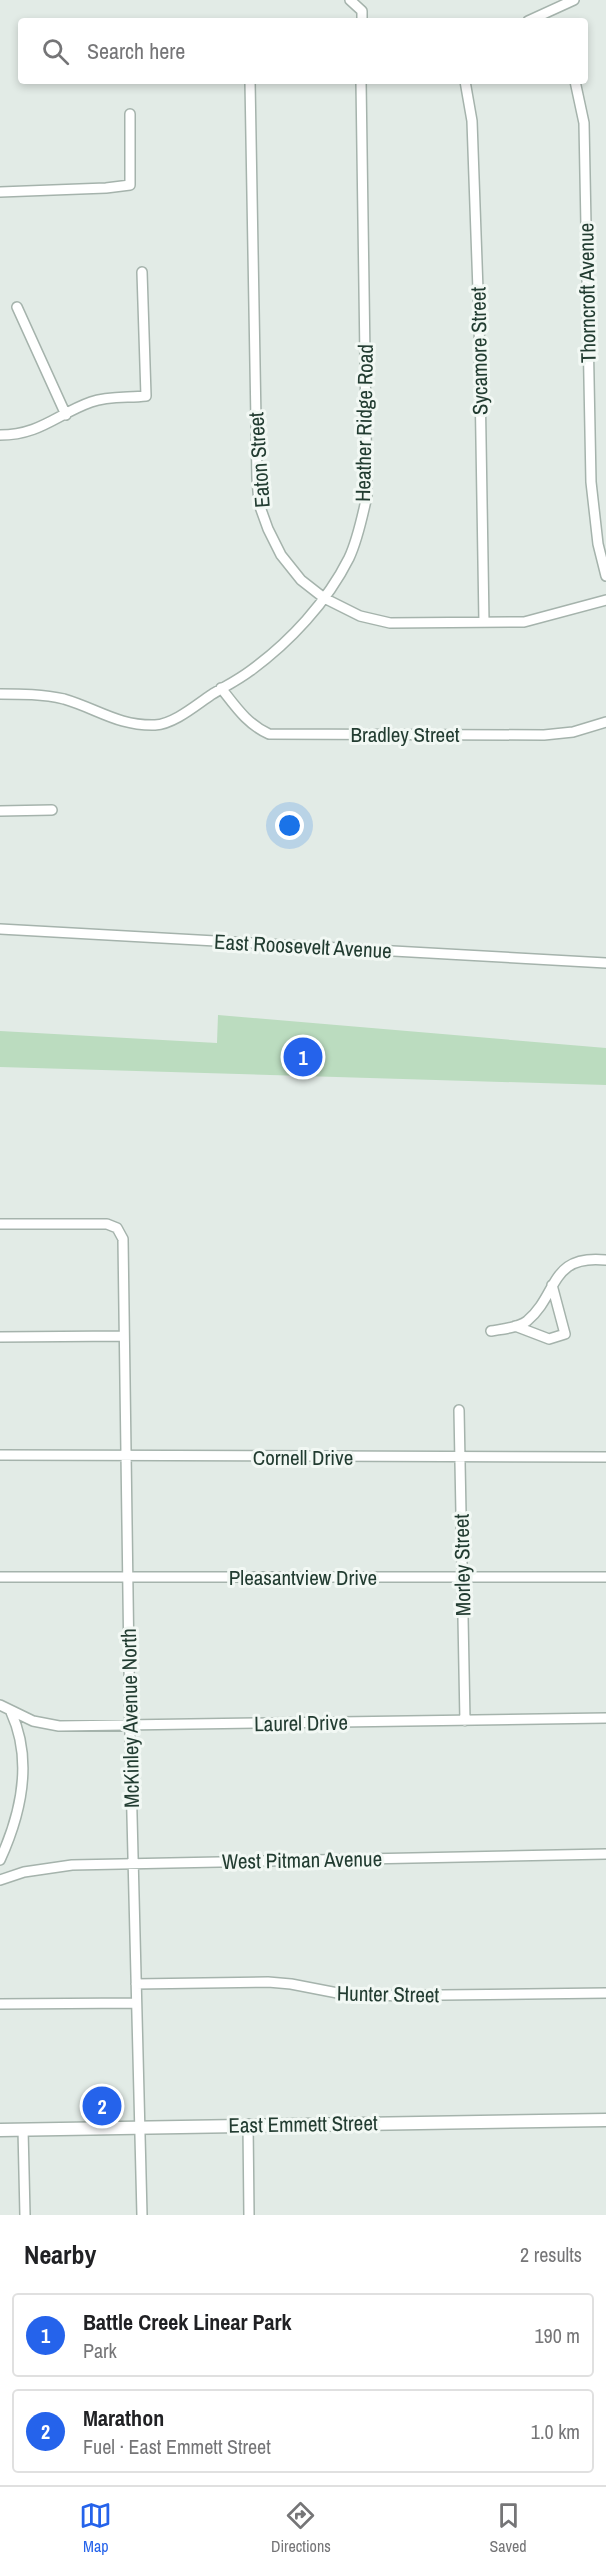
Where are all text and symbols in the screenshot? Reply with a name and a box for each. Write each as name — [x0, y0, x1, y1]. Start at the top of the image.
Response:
search box — [18, 18, 588, 84]
icon: search — [39, 35, 72, 68]
text: Search here — [87, 36, 185, 66]
street label: Thorncroft Avenue — [571, 223, 603, 363]
street label: Sycamore Street — [463, 286, 495, 415]
street label: Heather Ridge Road — [348, 344, 380, 502]
street label: Eaton Street — [241, 411, 277, 509]
street label: Bradley Street — [350, 720, 460, 749]
your location — [275, 811, 304, 840]
street label: East Roosevelt Avenue — [213, 927, 393, 965]
pin: 1 — [284, 1034, 322, 1080]
street label: Cornell Drive — [253, 1443, 353, 1472]
street label: Morley Street — [447, 1513, 477, 1616]
street label: Pleasantview Drive — [229, 1563, 377, 1592]
street label: McKinley Avenue North — [114, 1628, 146, 1808]
street label: Laurel Drive — [254, 1708, 348, 1738]
street label: West Pitman Avenue — [222, 1844, 382, 1876]
street label: Hunter Street — [337, 1979, 440, 2009]
pin: 2 — [82, 2084, 122, 2128]
street label: East Emmett Street — [228, 2108, 378, 2140]
text: Nearby — [24, 2237, 96, 2272]
text: 2 results — [520, 2241, 582, 2268]
text: Battle Creek Linear Park — [83, 2307, 292, 2337]
text: 1 — [41, 2322, 50, 2349]
text: 190 m — [534, 2322, 580, 2349]
text: Park — [83, 2337, 117, 2364]
text: Marathon — [83, 2403, 164, 2433]
text: 2 — [41, 2418, 50, 2445]
text: 1.0 km — [531, 2418, 580, 2445]
text: Fuel · East Emmett Street — [83, 2433, 271, 2460]
tab: Map — [79, 2499, 112, 2557]
tab: Directions — [271, 2499, 331, 2557]
tab: Saved — [489, 2499, 527, 2557]

